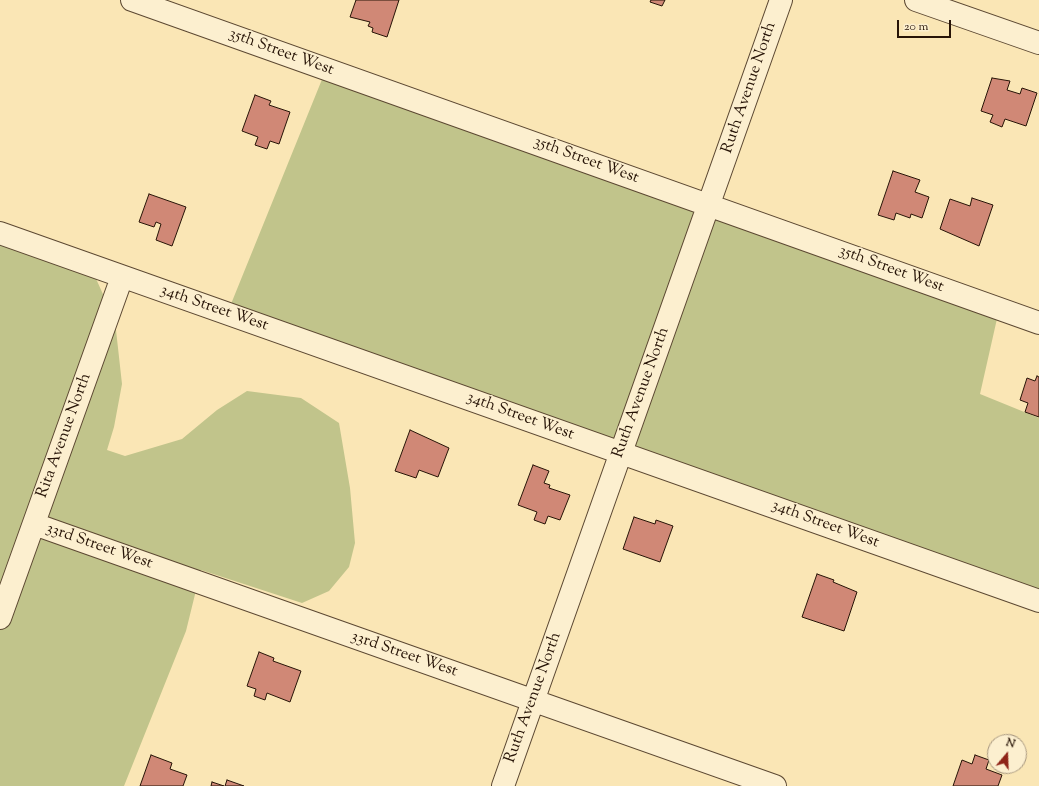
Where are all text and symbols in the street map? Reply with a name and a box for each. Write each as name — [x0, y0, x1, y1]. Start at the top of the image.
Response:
scale bar — [899, 12, 953, 38]
text: 20 m — [904, 18, 928, 36]
street label: Ruth Avenue North — [719, 20, 781, 156]
street label: 35th Street West — [226, 25, 336, 81]
street label: 35th Street West — [531, 133, 641, 189]
street label: 35th Street West — [836, 242, 946, 298]
street label: 34th Street West — [158, 282, 270, 336]
street label: Ruth Avenue North — [609, 325, 675, 461]
street label: Rita Avenue North — [34, 371, 96, 501]
street label: 34th Street West — [464, 389, 576, 445]
street label: 34th Street West — [769, 497, 881, 553]
street label: 33rd Street West — [43, 520, 155, 574]
street label: 33rd Street West — [348, 628, 460, 682]
street label: Ruth Avenue North — [501, 630, 567, 766]
north arrow — [987, 734, 1027, 774]
text: N — [1004, 735, 1017, 753]

